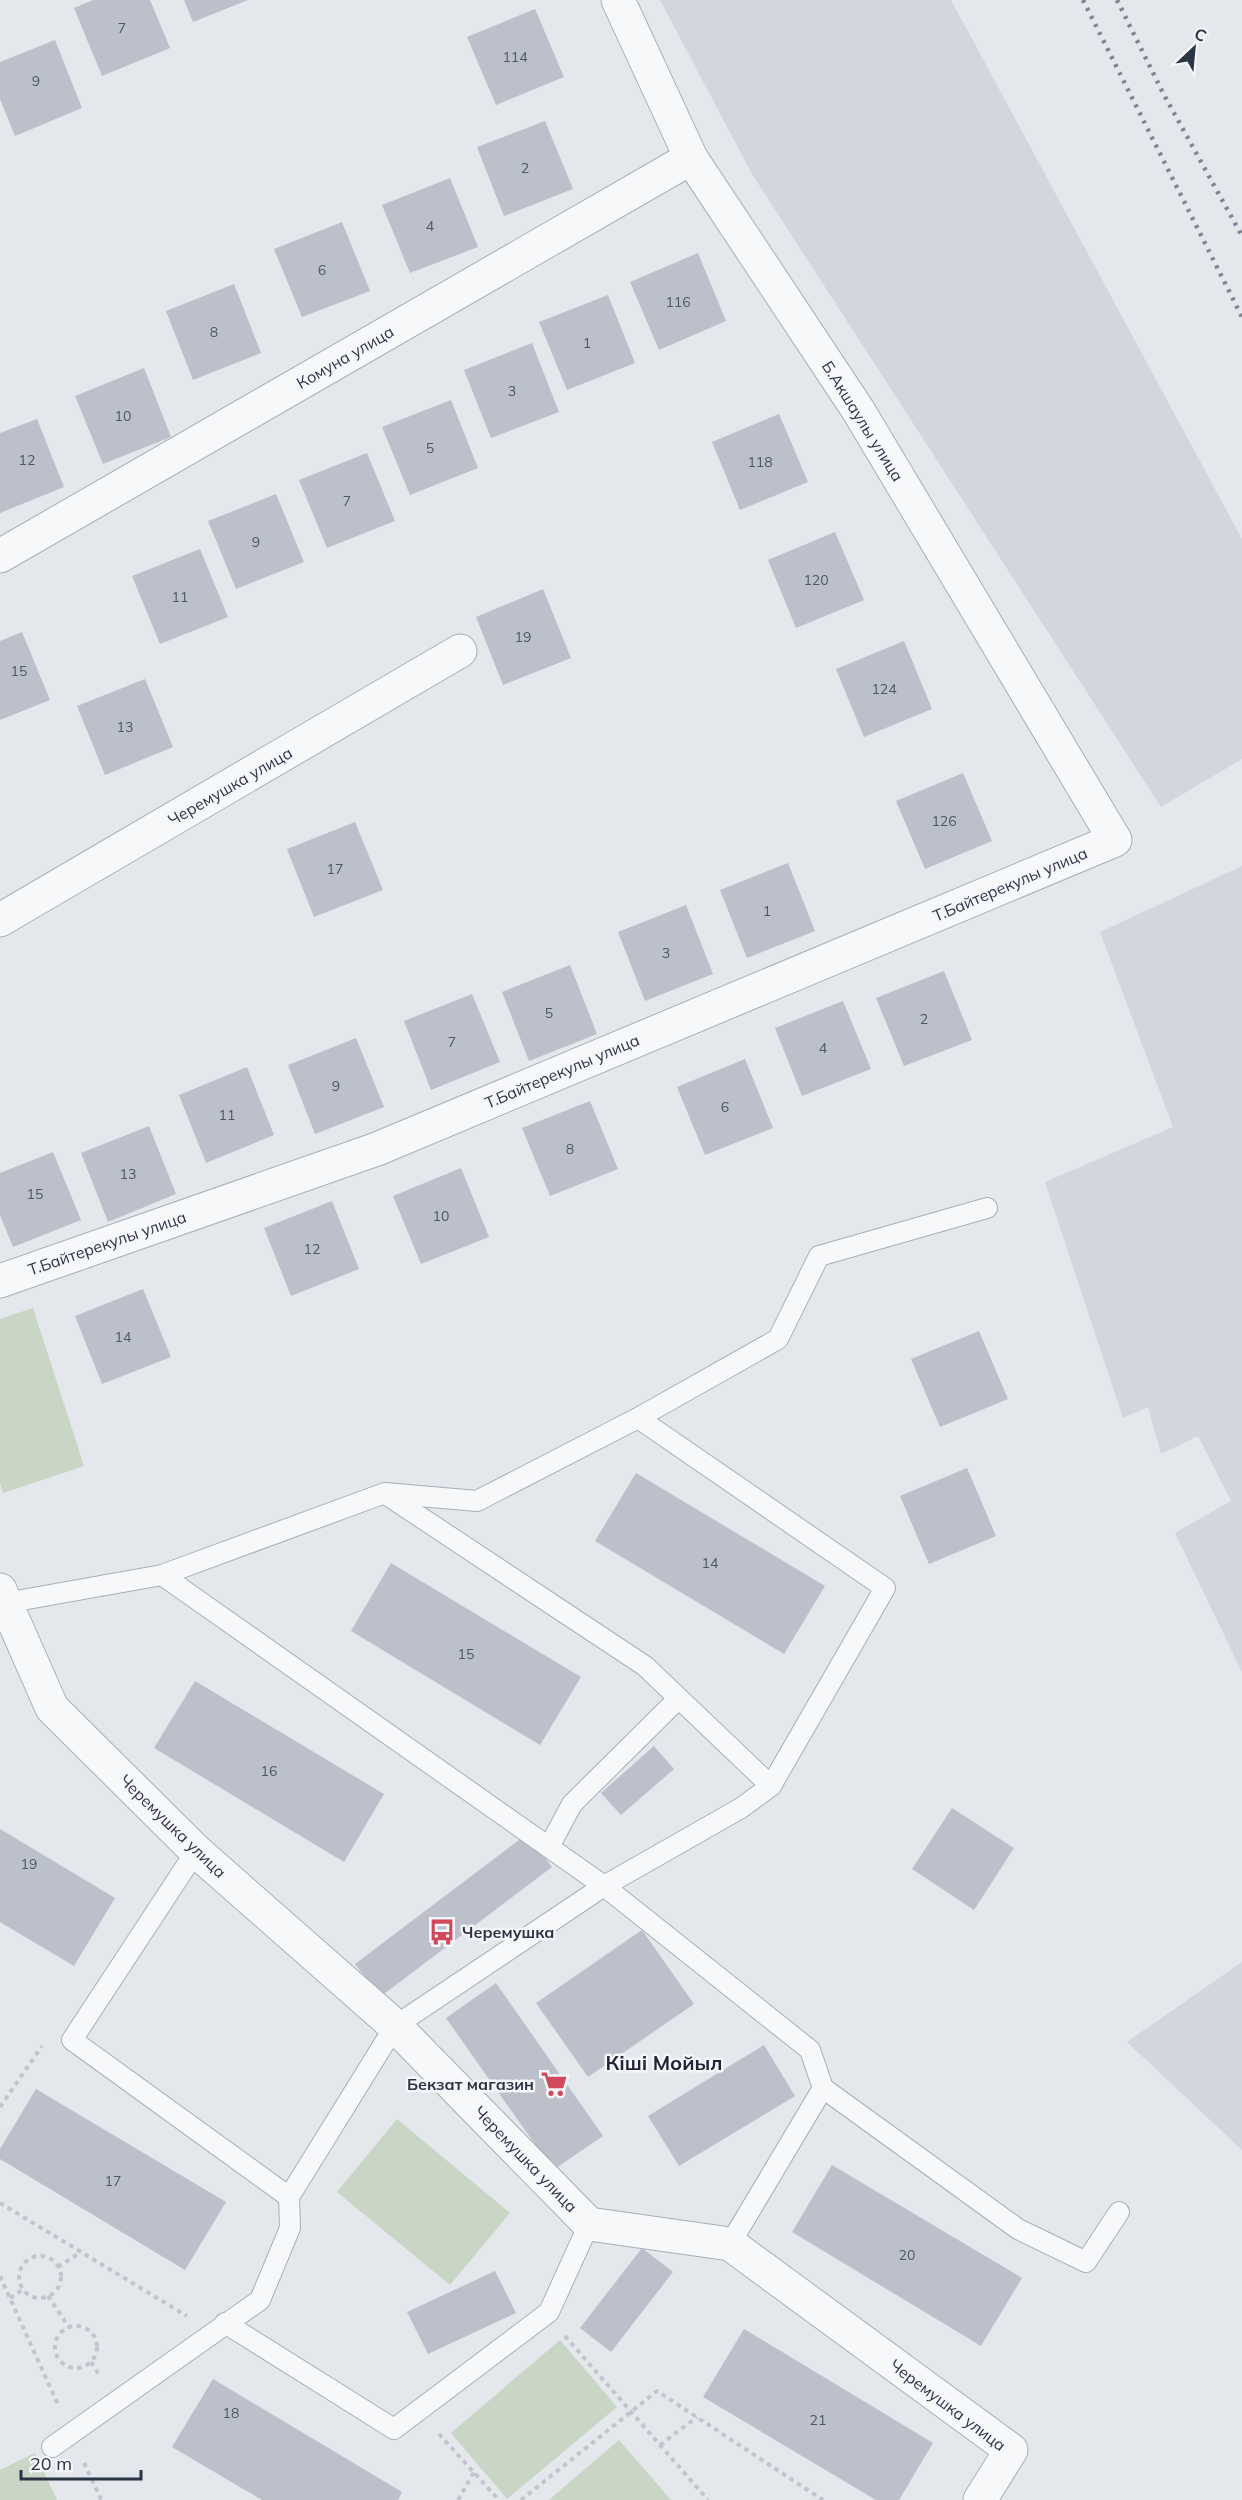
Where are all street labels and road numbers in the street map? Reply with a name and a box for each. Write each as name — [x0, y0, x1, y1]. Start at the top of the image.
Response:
street label: Комуна улица — [293, 321, 397, 393]
street label: Б.Акшаулы улица — [818, 357, 908, 485]
street label: Черемушка улица — [164, 742, 296, 830]
street label: Т.Байтерекулы улица — [930, 842, 1090, 926]
street label: Т.Байтерекулы улица — [482, 1029, 642, 1113]
street label: Т.Байтерекулы улица — [25, 1207, 189, 1279]
street label: Черемушка улица — [116, 1770, 230, 1882]
street label: Черемушка улица — [470, 2102, 582, 2216]
street label: Черемушка улица — [886, 2355, 1010, 2455]

